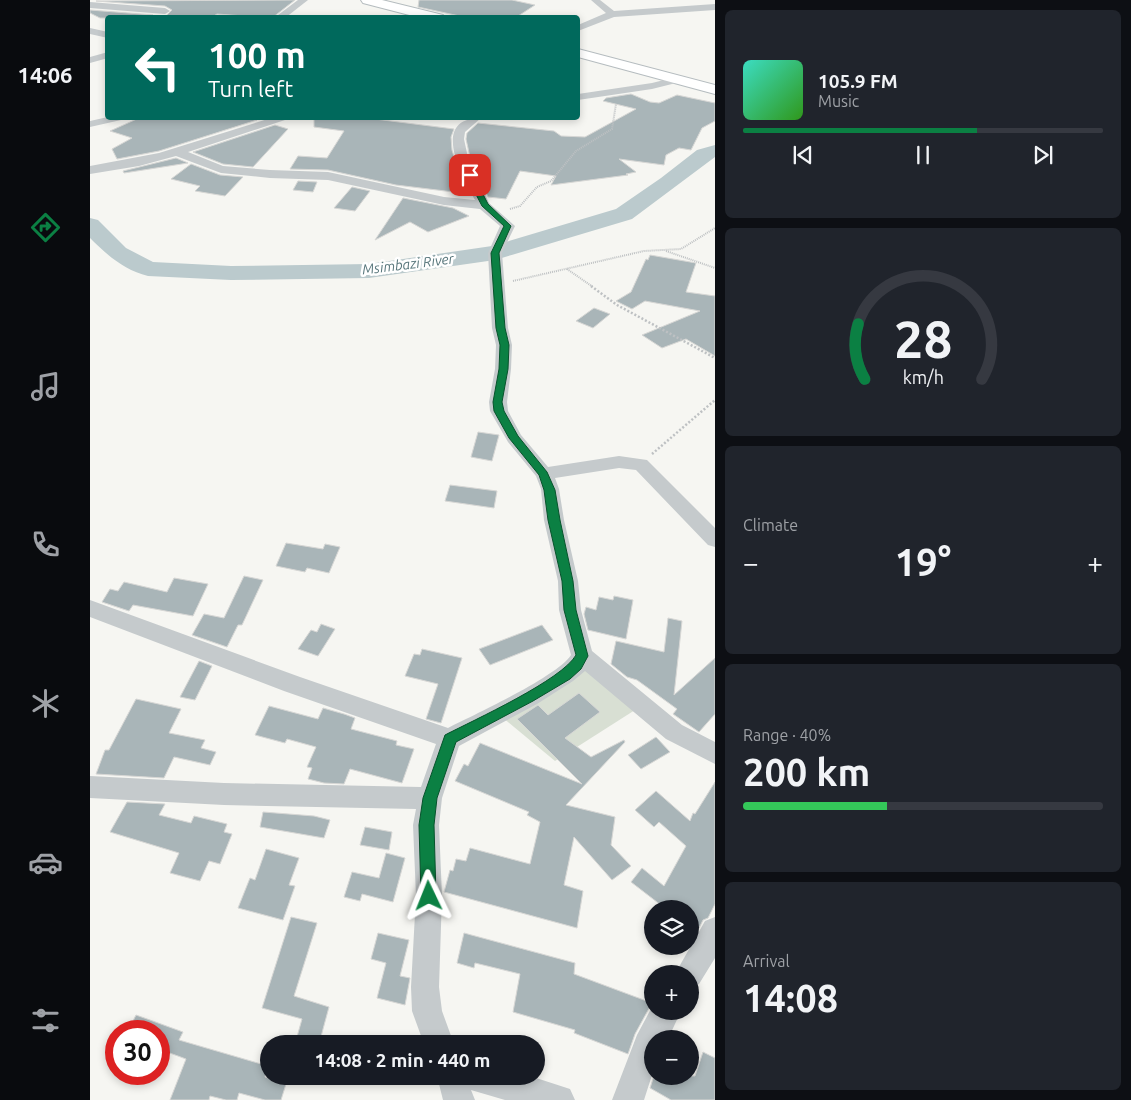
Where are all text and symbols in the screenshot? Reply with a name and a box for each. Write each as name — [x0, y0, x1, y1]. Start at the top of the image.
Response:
icon: left — [125, 35, 190, 100]
text: 100 m — [208, 35, 306, 75]
text: 14:06 — [17, 62, 73, 87]
text: 105.9 FM — [818, 70, 898, 92]
text: Turn left — [208, 76, 293, 101]
text: Music — [818, 92, 859, 110]
icon: previous — [789, 141, 817, 169]
icon: pause — [909, 141, 937, 169]
icon: next — [1029, 141, 1057, 169]
pin — [449, 154, 491, 196]
icon: arrive — [456, 161, 484, 189]
icon: directions — [28, 210, 63, 245]
water label: Msimbazi River — [361, 250, 455, 278]
text: 28 — [894, 310, 952, 368]
text: km/h — [902, 367, 944, 387]
icon: music — [28, 369, 63, 404]
text: Climate — [743, 516, 798, 534]
icon: phone — [28, 527, 63, 562]
text: 19° — [895, 541, 951, 583]
text: − — [743, 547, 759, 578]
text: + — [1087, 547, 1103, 578]
icon: climate — [28, 686, 63, 721]
text: Range · 40% — [743, 726, 831, 744]
text: 200 km — [743, 751, 870, 793]
icon: car — [28, 845, 63, 880]
position arrow — [402, 869, 454, 921]
map controls — [644, 900, 699, 1085]
button: layers — [644, 900, 699, 955]
text: Arrival — [743, 952, 790, 970]
button: + — [644, 965, 699, 1020]
text: 14:08 — [743, 977, 838, 1019]
icon: filters — [28, 1003, 63, 1038]
speed limit sign: 30 — [105, 1020, 170, 1085]
button: − — [644, 1030, 699, 1085]
text: 14:08 · 2 min · 440 m — [315, 1049, 490, 1071]

